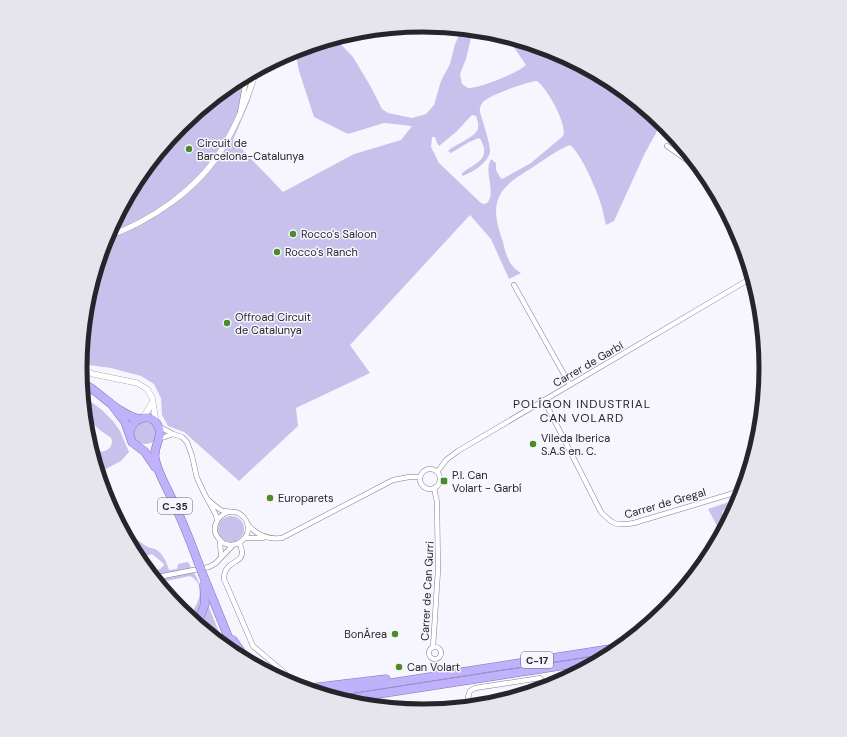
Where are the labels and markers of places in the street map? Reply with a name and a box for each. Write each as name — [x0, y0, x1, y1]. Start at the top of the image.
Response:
place label: Circuit de Barcelona-Catalunya — [197, 136, 304, 163]
marker: Circuit de Barcelona-Catalunya — [184, 144, 194, 154]
place label: Rocco's Saloon — [301, 227, 377, 241]
marker: Rocco's Saloon — [288, 229, 298, 239]
place label: Rocco's Ranch — [285, 245, 358, 259]
marker: Rocco's Ranch — [272, 247, 282, 257]
place label: Offroad Circuit de Catalunya — [235, 310, 311, 337]
marker: Offroad Circuit de Catalunya — [222, 318, 232, 328]
place label: Vileda Iberica S.A.S en. C. — [541, 431, 610, 458]
marker: Vileda Iberica S.A.S en. C. — [528, 439, 538, 449]
place label: P.I. Can Volart - Garbí — [452, 468, 522, 495]
marker: P.I. Can Volart - Garbí — [439, 476, 449, 486]
place label: Europarets — [278, 491, 334, 505]
marker: Europarets — [265, 493, 275, 503]
place label: BonÀrea — [344, 627, 387, 641]
marker: BonÀrea — [390, 629, 400, 639]
place label: Can Volart — [407, 660, 460, 674]
marker: Can Volart — [394, 662, 404, 672]

